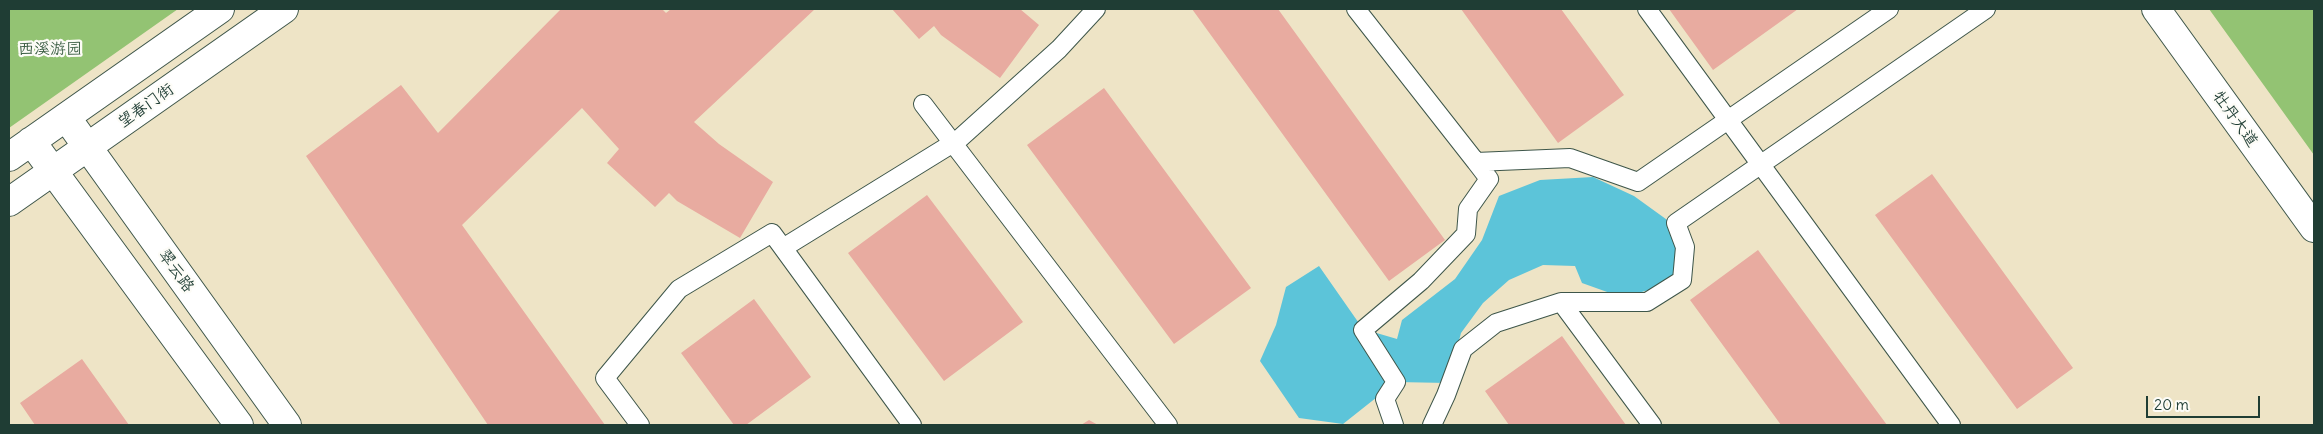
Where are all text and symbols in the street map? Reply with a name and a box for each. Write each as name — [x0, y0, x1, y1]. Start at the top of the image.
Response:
park label: 西溪游园 — [18, 39, 82, 59]
street label: 望春门街 — [114, 80, 178, 132]
street label: 牡丹大道 — [2208, 87, 2262, 151]
street label: 翠云路 — [154, 246, 198, 296]
scale bar — [2148, 386, 2262, 418]
text: 20 m — [2154, 395, 2189, 414]

